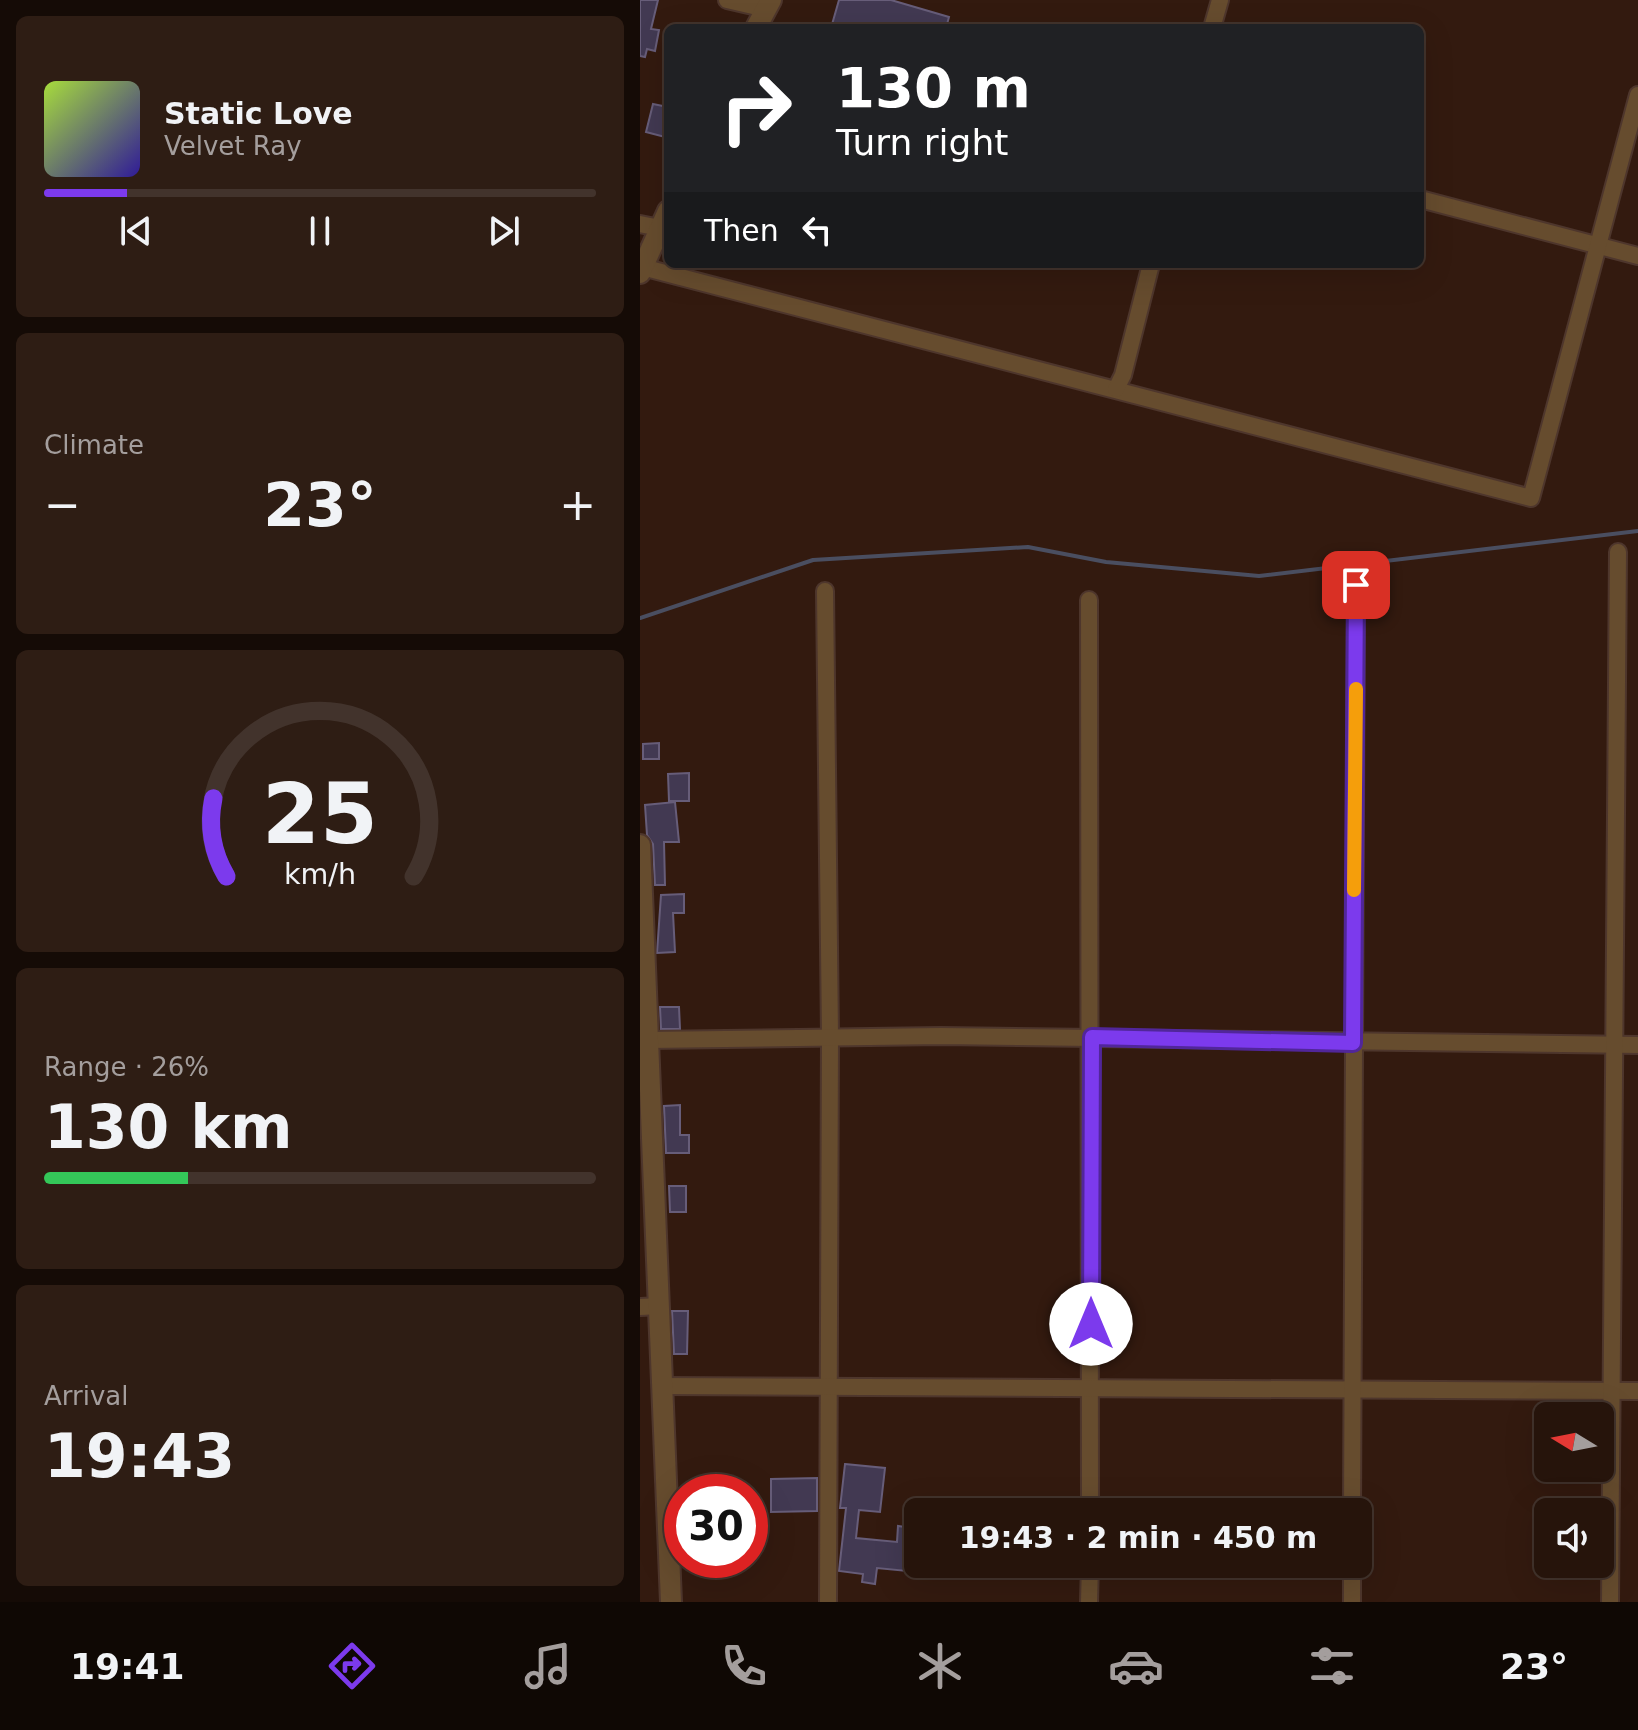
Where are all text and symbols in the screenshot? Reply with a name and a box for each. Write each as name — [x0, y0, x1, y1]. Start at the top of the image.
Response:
text: 130 m — [836, 55, 1031, 120]
icon: right — [704, 56, 808, 160]
text: Static Love — [164, 96, 353, 131]
text: Turn right — [836, 122, 1008, 163]
text: Velvet Ray — [164, 131, 302, 161]
icon: left — [795, 208, 839, 252]
icon: previous — [114, 209, 158, 253]
icon: pause — [298, 209, 342, 253]
icon: next — [482, 209, 526, 253]
text: Then — [704, 213, 779, 248]
text: Climate — [44, 430, 144, 460]
text: 23° — [263, 470, 377, 540]
text: − — [44, 479, 81, 530]
text: + — [559, 479, 596, 530]
pin — [1322, 551, 1390, 619]
icon: arrive — [1334, 563, 1378, 607]
text: 25 — [262, 766, 378, 863]
text: km/h — [284, 857, 356, 891]
text: Range · 26% — [44, 1052, 209, 1082]
text: 130 km — [44, 1092, 293, 1162]
position arrow — [1049, 1282, 1133, 1366]
text: Arrival — [44, 1381, 128, 1411]
north arrow — [1534, 1402, 1614, 1482]
map controls — [1534, 1402, 1614, 1578]
text: 19:43 — [44, 1421, 235, 1491]
speed limit sign: 30 — [664, 1474, 768, 1578]
button: sound — [1534, 1498, 1614, 1578]
text: 19:43 · 2 min · 450 m — [959, 1520, 1317, 1555]
icon: directions — [324, 1638, 380, 1694]
icon: music — [520, 1638, 576, 1694]
icon: phone — [716, 1638, 772, 1694]
icon: climate — [912, 1638, 968, 1694]
icon: car — [1108, 1638, 1164, 1694]
icon: filters — [1304, 1638, 1360, 1694]
text: 19:41 — [70, 1646, 185, 1687]
text: 23° — [1500, 1646, 1568, 1687]

